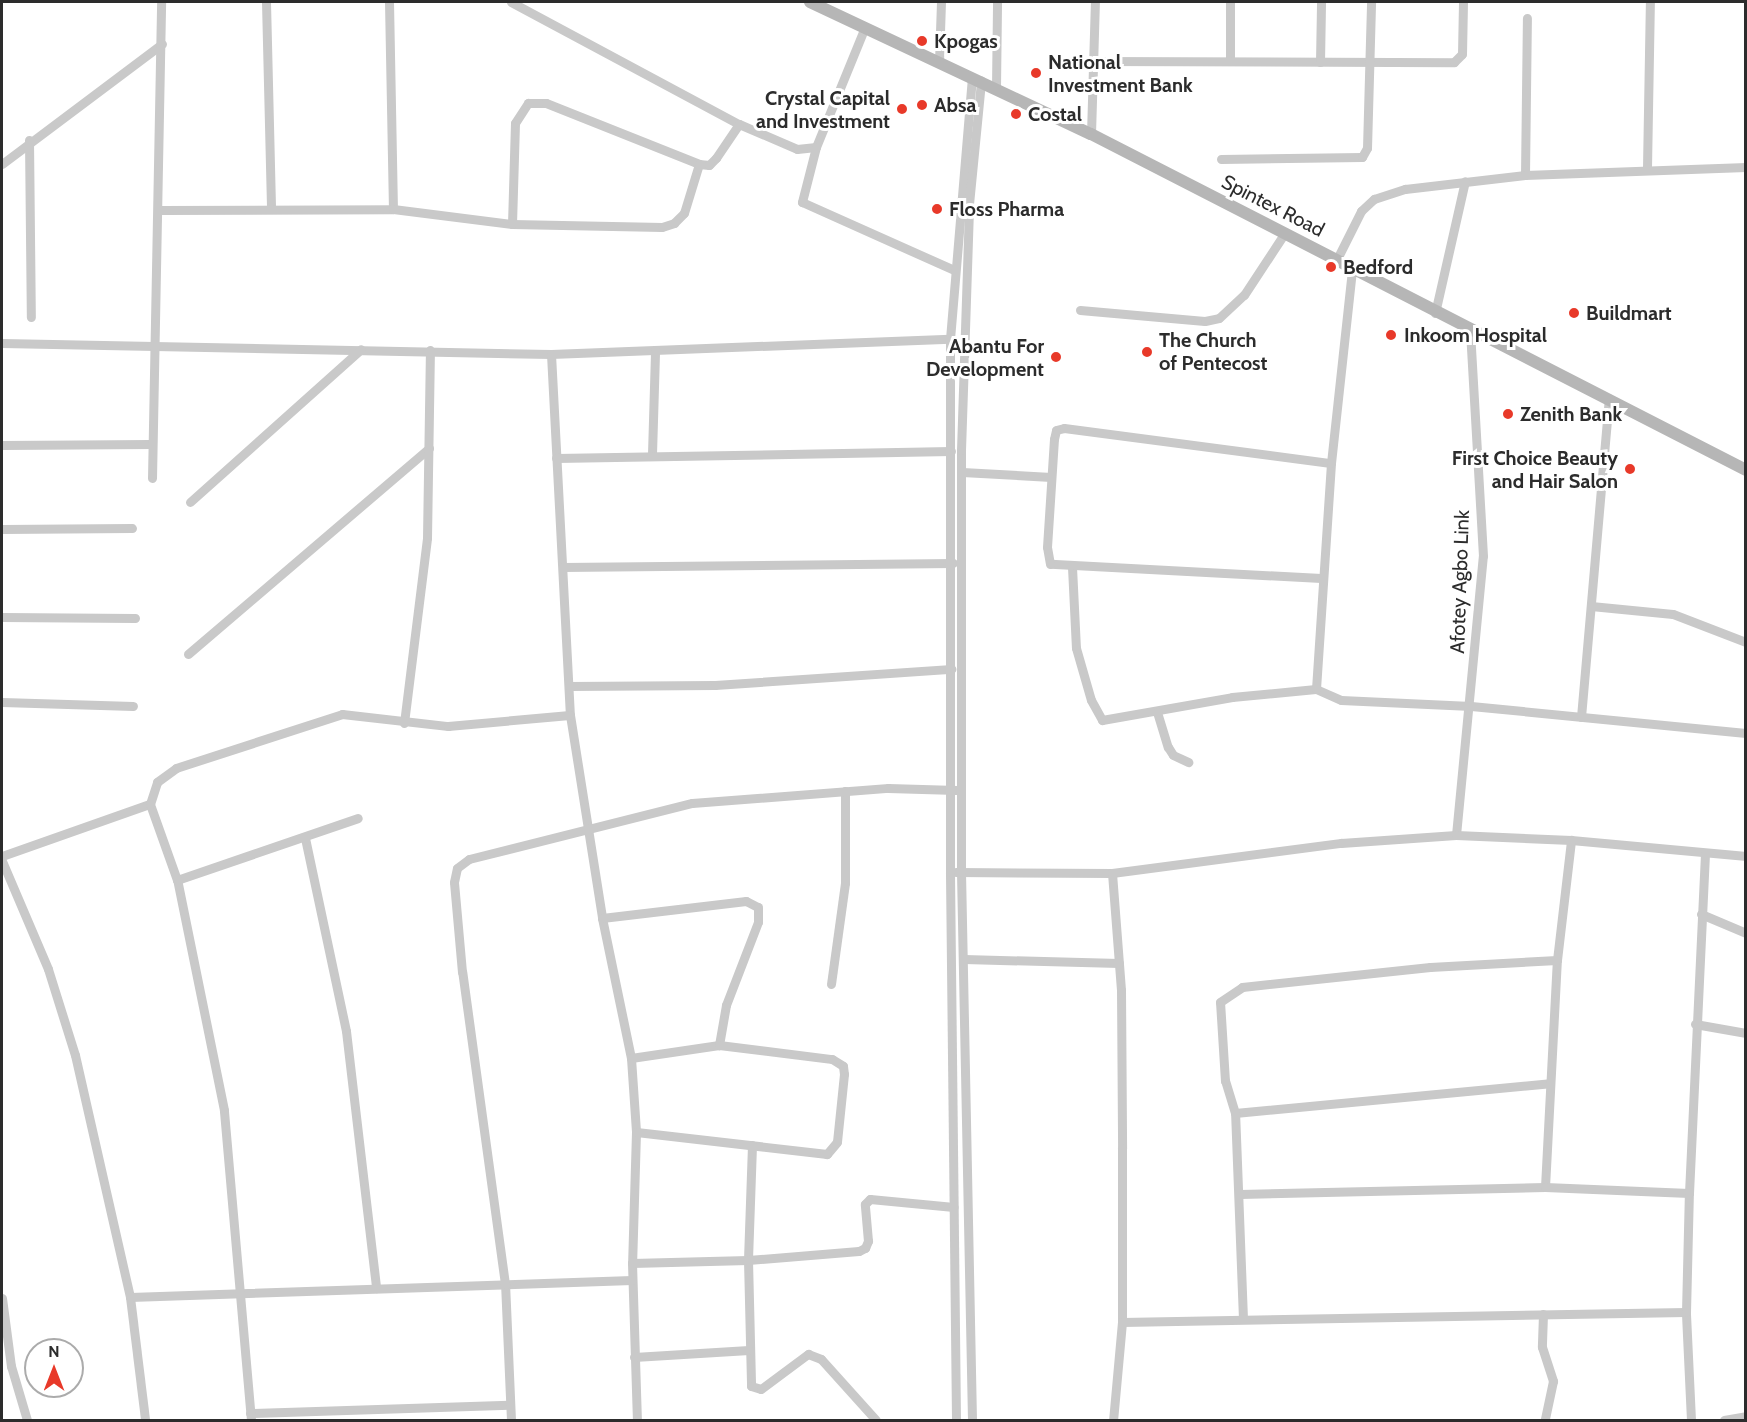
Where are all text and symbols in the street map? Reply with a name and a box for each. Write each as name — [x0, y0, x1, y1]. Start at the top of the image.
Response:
place label: Kpogas — [934, 29, 998, 53]
marker: Kpogas — [915, 34, 929, 48]
place label: National Investment Bank — [1048, 50, 1193, 97]
marker: National Investment Bank — [1029, 66, 1043, 80]
place label: Crystal Capital and Investment — [756, 86, 890, 133]
place label: Absa — [934, 93, 976, 117]
marker: Absa — [915, 98, 929, 112]
marker: Crystal Capital and Investment — [895, 102, 909, 116]
place label: Costal — [1028, 102, 1082, 126]
marker: Costal — [1009, 107, 1023, 121]
street label: Spintex Road — [1218, 170, 1328, 242]
place label: Floss Pharma — [949, 197, 1064, 221]
marker: Floss Pharma — [930, 202, 944, 216]
place label: Bedford — [1343, 255, 1413, 279]
marker: Bedford — [1324, 260, 1338, 274]
place label: Buildmart — [1586, 301, 1672, 325]
marker: Buildmart — [1567, 306, 1581, 320]
place label: Inkoom Hospital — [1404, 323, 1547, 347]
marker: Inkoom Hospital — [1382, 326, 1400, 344]
place label: The Church of Pentecost — [1159, 328, 1267, 375]
place label: Abantu For Development — [926, 334, 1044, 381]
marker: The Church of Pentecost — [1140, 345, 1154, 359]
marker: Abantu For Development — [1049, 350, 1063, 364]
place label: Zenith Bank — [1520, 402, 1622, 426]
marker: Zenith Bank — [1501, 407, 1515, 421]
place label: First Choice Beauty and Hair Salon — [1452, 446, 1618, 493]
marker: First Choice Beauty and Hair Salon — [1623, 462, 1637, 476]
street label: Afotey Agbo Link — [1445, 510, 1475, 654]
north arrow — [24, 1338, 84, 1398]
text: N — [48, 1342, 60, 1361]

